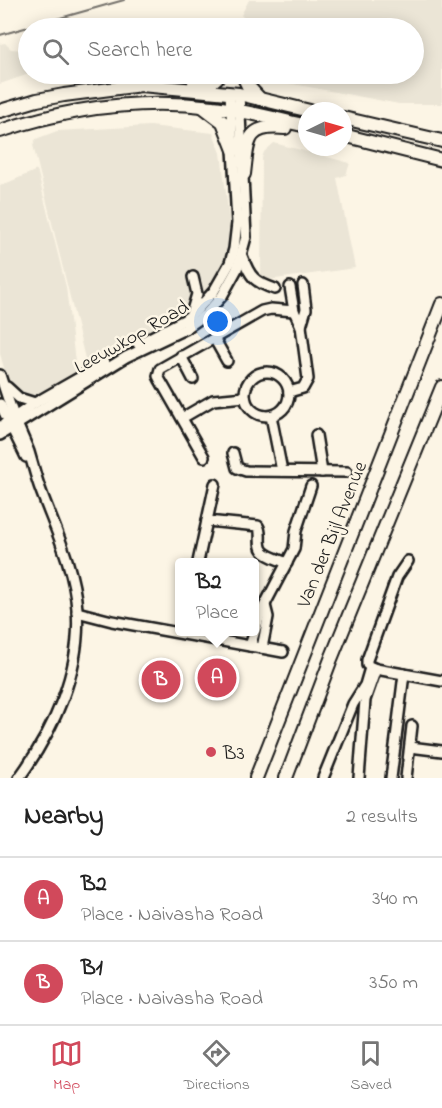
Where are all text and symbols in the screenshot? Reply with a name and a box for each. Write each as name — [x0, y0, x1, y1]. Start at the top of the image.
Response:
search box — [18, 18, 424, 84]
icon: search — [39, 35, 72, 68]
text: Search here — [87, 35, 192, 67]
north arrow — [298, 102, 352, 156]
street label: Leeuwkop Road — [70, 294, 195, 383]
your location — [203, 307, 232, 336]
street label: Van der Bijl Avenue — [290, 457, 376, 613]
popup — [175, 558, 259, 636]
text: B2 — [196, 567, 222, 599]
text: Place — [196, 599, 238, 628]
pin: A — [198, 656, 236, 700]
pin: B — [142, 658, 180, 702]
place label: B3 — [222, 740, 245, 769]
marker: B3 — [204, 745, 218, 759]
text: Nearby — [24, 798, 103, 836]
text: 2 results — [346, 803, 418, 832]
text: B2 — [81, 869, 107, 901]
text: A — [37, 885, 50, 914]
text: 340 m — [372, 885, 418, 914]
text: Place · Naivasha Road — [81, 901, 263, 930]
text: B1 — [81, 953, 103, 985]
text: B — [37, 969, 50, 998]
text: 350 m — [369, 969, 418, 998]
text: Place · Naivasha Road — [81, 985, 263, 1014]
tab: Map — [50, 1037, 83, 1097]
tab: Directions — [183, 1037, 250, 1097]
tab: Saved — [350, 1037, 392, 1097]

